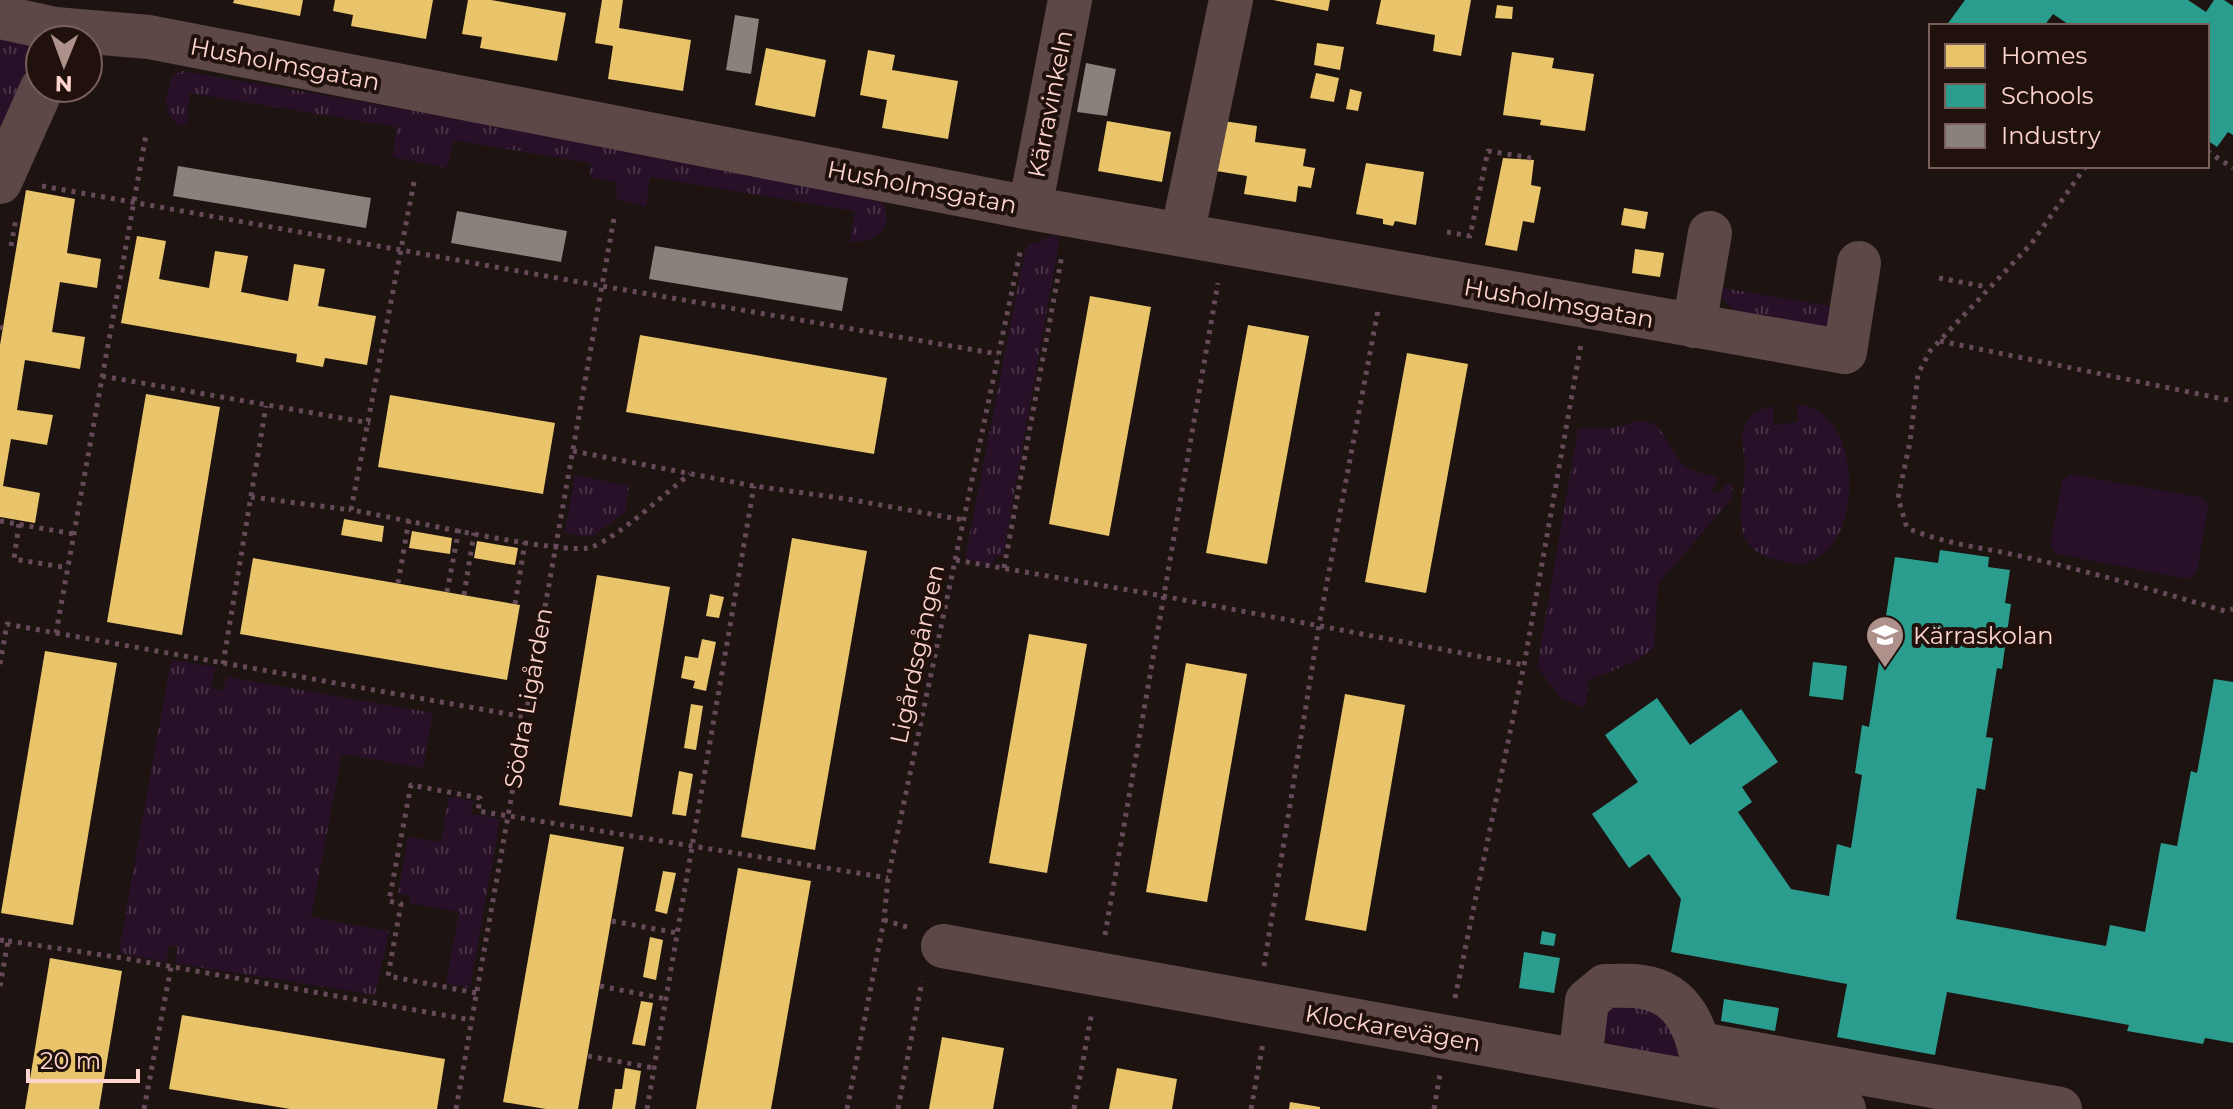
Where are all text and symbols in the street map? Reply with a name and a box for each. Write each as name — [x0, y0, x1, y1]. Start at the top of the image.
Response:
north arrow — [24, 24, 104, 104]
legend — [1929, 24, 2209, 168]
street label: Kärravinkeln — [1021, 28, 1079, 180]
street label: Husholmsgatan — [188, 31, 382, 97]
text: Homes — [2001, 41, 2087, 70]
text: N — [55, 70, 73, 97]
text: Schools — [2001, 81, 2094, 110]
text: Industry — [2001, 121, 2101, 150]
street label: Husholmsgatan — [825, 154, 1019, 220]
street label: Husholmsgatan — [1462, 272, 1656, 334]
street label: Ligårdsgången — [884, 562, 950, 746]
street label: Södra Ligården — [498, 606, 558, 790]
school or university icon: Kärraskolan — [1864, 614, 1906, 669]
place label: Kärraskolan — [1913, 621, 2054, 650]
street label: Klockarevägen — [1303, 998, 1483, 1058]
scale bar — [28, 1033, 138, 1083]
text: 20 m — [40, 1046, 101, 1075]

